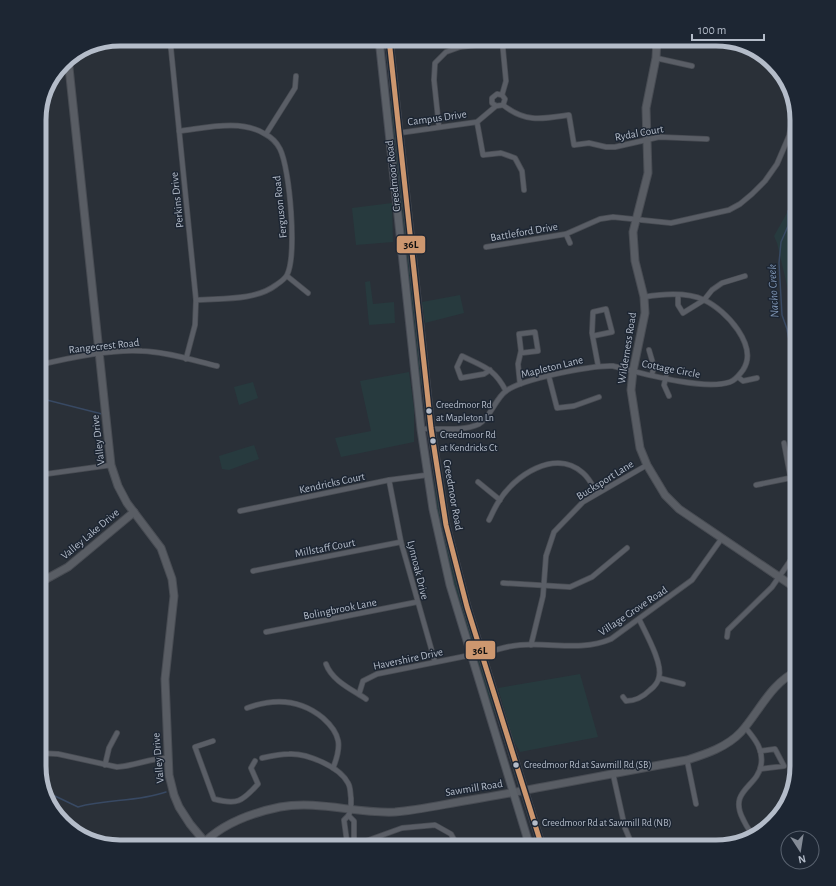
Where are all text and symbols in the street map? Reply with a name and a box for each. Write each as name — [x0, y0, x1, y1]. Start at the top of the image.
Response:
scale bar — [692, 16, 764, 42]
text: 100 m — [698, 24, 726, 36]
street label: Campus Drive — [407, 108, 467, 128]
street label: Rydal Court — [614, 123, 665, 143]
street label: Creedmoor Road — [384, 140, 402, 212]
street label: Perkins Drive — [169, 172, 185, 228]
street label: Ferguson Road — [271, 175, 289, 239]
street label: Battleford Drive — [489, 221, 559, 243]
line badge: 36L — [396, 235, 426, 254]
text: 36L — [404, 239, 419, 250]
water label: Nacho Creek — [766, 264, 780, 318]
street label: Wilderness Road — [616, 311, 638, 384]
street label: Rangecrest Road — [68, 337, 140, 355]
street label: Mapleton Lane — [520, 354, 584, 380]
street label: Cottage Circle — [641, 358, 701, 380]
place label: Creedmoor Rd at Mapleton Ln — [436, 400, 494, 423]
marker: Creedmoor Rd at Mapleton Ln — [424, 406, 434, 416]
street label: Valley Drive — [89, 414, 107, 466]
place label: Creedmoor Rd at Kendricks Ct — [440, 430, 498, 453]
marker: Creedmoor Rd at Kendricks Ct — [428, 436, 438, 446]
street label: Bucksport Lane — [575, 458, 635, 502]
street label: Creedmoor Road — [441, 459, 465, 532]
street label: Kendricks Court — [298, 471, 366, 495]
street label: Valley Lake Drive — [59, 507, 121, 561]
street label: Millstaff Court — [294, 537, 357, 559]
street label: Lynnoak Drive — [405, 539, 431, 601]
street label: Village Grove Road — [597, 584, 670, 638]
street label: Bolingbrook Lane — [302, 596, 378, 622]
line badge: 36L — [465, 640, 496, 660]
text: 36L — [473, 645, 488, 656]
street label: Havershire Drive — [372, 646, 444, 672]
street label: Valley Drive — [150, 732, 166, 784]
marker: Creedmoor Rd at Sawmill Rd (SB) — [511, 760, 521, 770]
place label: Creedmoor Rd at Sawmill Rd (SB) — [524, 760, 652, 770]
street label: Sawmill Road — [445, 778, 504, 798]
marker: Creedmoor Rd at Sawmill Rd (NB) — [530, 818, 540, 828]
place label: Creedmoor Rd at Sawmill Rd (NB) — [542, 818, 672, 828]
north arrow — [780, 830, 820, 870]
text: N — [797, 853, 807, 865]

